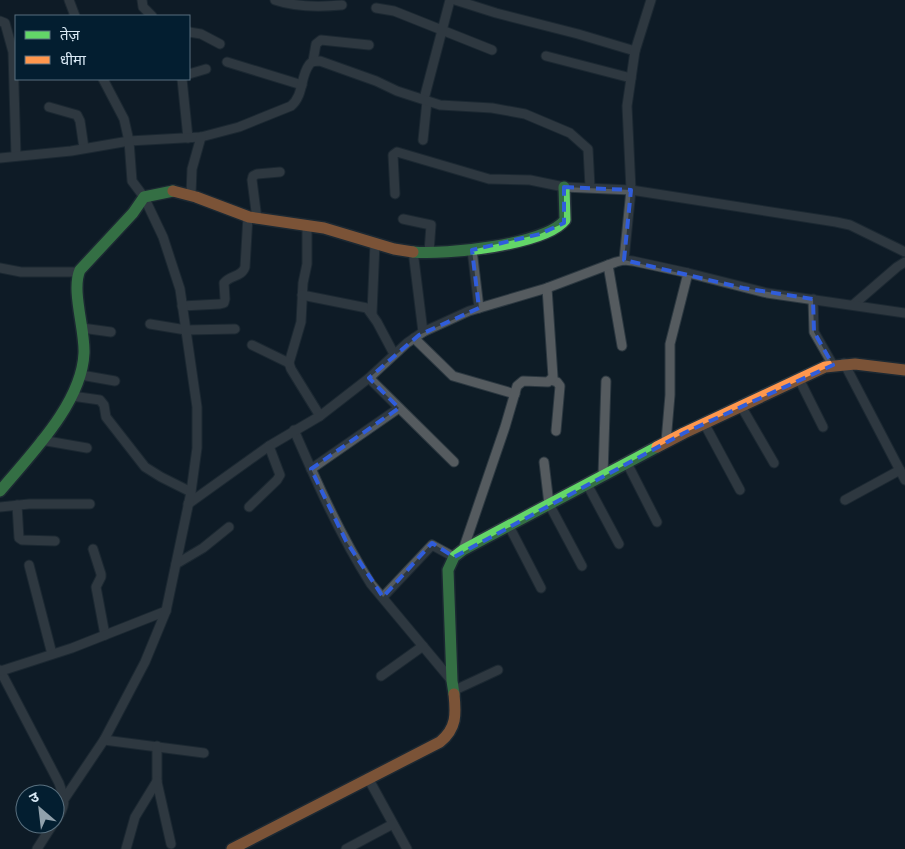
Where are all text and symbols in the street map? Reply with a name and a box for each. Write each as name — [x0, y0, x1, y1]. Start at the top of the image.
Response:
legend — [15, 15, 190, 80]
text: तेज़ — [60, 26, 81, 44]
text: धीमा — [60, 51, 87, 69]
north arrow — [15, 784, 65, 834]
text: उ — [27, 788, 42, 807]

